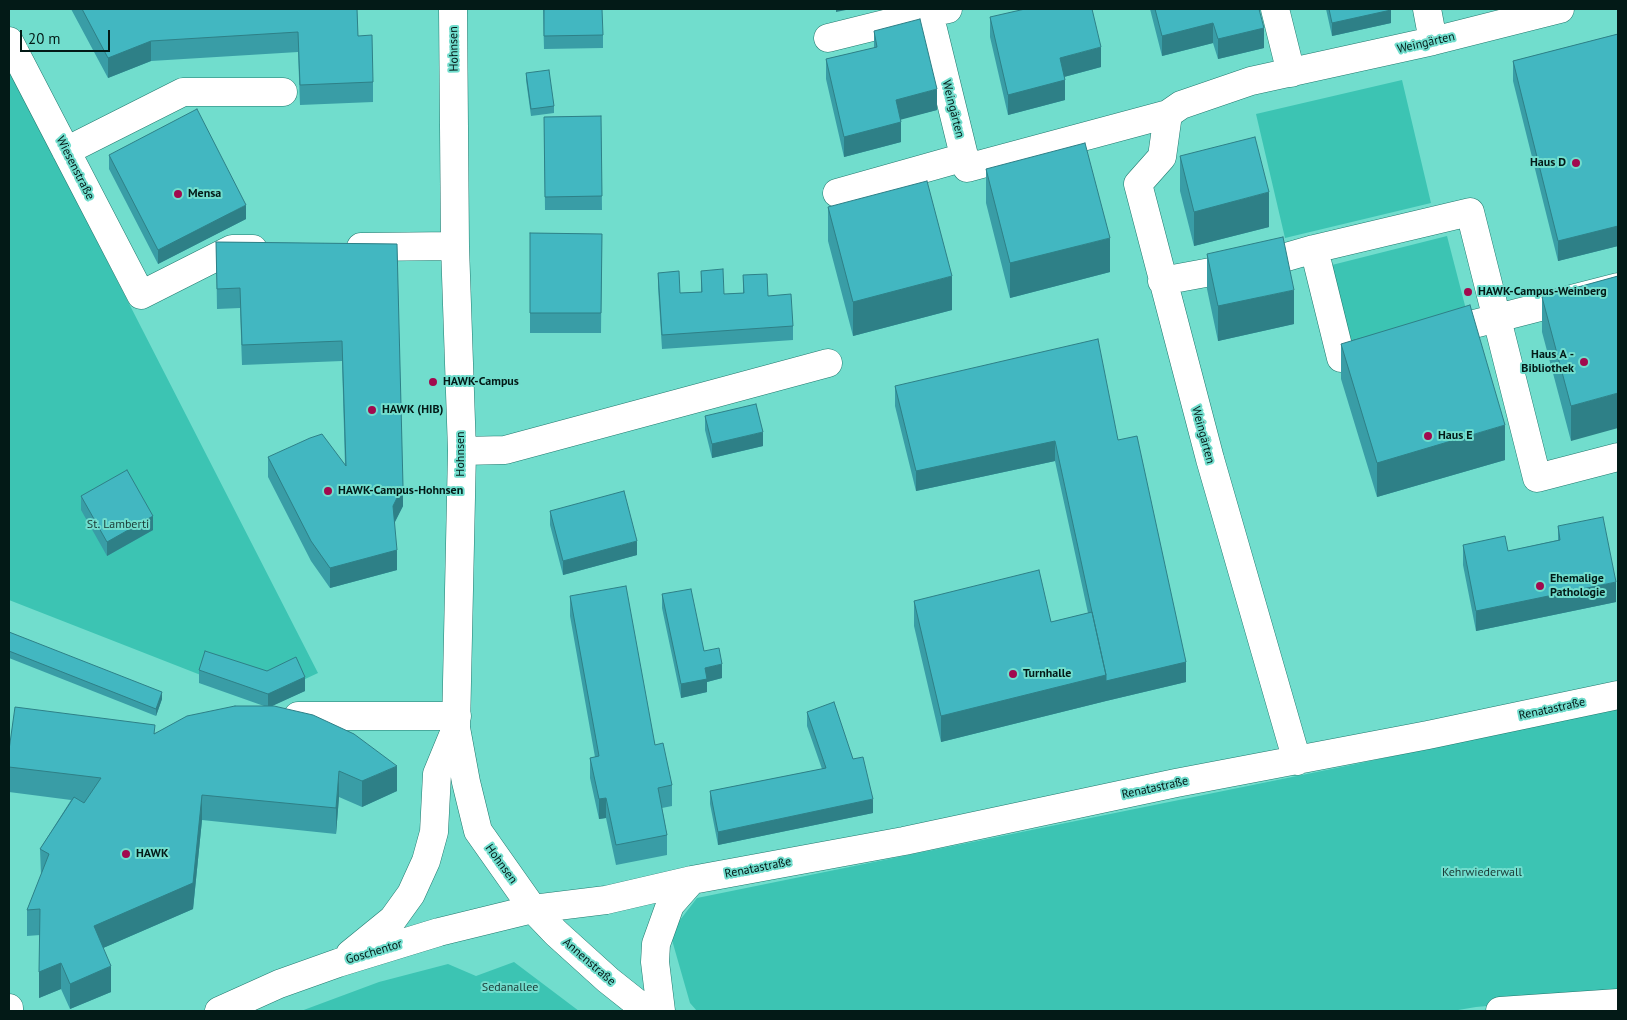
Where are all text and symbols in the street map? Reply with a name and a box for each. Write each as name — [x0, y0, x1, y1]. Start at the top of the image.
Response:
scale bar — [22, 20, 112, 52]
street label: Hohnsen — [446, 26, 462, 72]
text: 20 m — [28, 29, 61, 48]
street label: Weingärten — [1396, 29, 1456, 57]
street label: Weingärten — [939, 79, 967, 139]
street label: Wiesenstraße — [53, 134, 97, 202]
place label: Haus D — [1530, 156, 1566, 170]
marker: Haus D — [1570, 157, 1582, 169]
place label: Mensa — [188, 187, 221, 201]
marker: Mensa — [172, 188, 184, 200]
place label: HAWK-Campus-Weinberg — [1478, 285, 1607, 299]
marker: HAWK-Campus-Weinberg — [1462, 286, 1474, 298]
place label: Haus A - Bibliothek — [1521, 348, 1574, 376]
marker: Haus A - Bibliothek — [1578, 356, 1590, 368]
place label: HAWK-Campus — [443, 375, 519, 389]
marker: HAWK-Campus — [427, 376, 439, 388]
place label: HAWK (HIB) — [382, 403, 444, 417]
marker: HAWK (HIB) — [366, 404, 378, 416]
street label: Weingärten — [1188, 405, 1218, 465]
place label: Haus E — [1438, 429, 1473, 443]
marker: Haus E — [1422, 430, 1434, 442]
street label: Hohnsen — [454, 431, 468, 477]
place label: HAWK-Campus-Hohnsen — [338, 484, 463, 498]
marker: HAWK-Campus-Hohnsen — [322, 485, 334, 497]
park label: St. Lamberti — [87, 518, 149, 532]
place label: Ehemalige Pathologie — [1550, 572, 1605, 600]
marker: Ehemalige Pathologie — [1534, 580, 1546, 592]
place label: Turnhalle — [1023, 667, 1071, 681]
marker: Turnhalle — [1007, 668, 1019, 680]
street label: Renatastraße — [1517, 695, 1587, 723]
street label: Renatastraße — [1120, 774, 1190, 802]
street label: Hohnsen — [482, 841, 520, 887]
place label: HAWK — [136, 847, 168, 861]
marker: HAWK — [120, 848, 132, 860]
street label: Renatastraße — [723, 854, 793, 882]
park label: Kehrwiederwall — [1442, 866, 1522, 880]
street label: Annenstraße — [560, 935, 618, 989]
street label: Goschentor — [344, 937, 404, 967]
park label: Sedanallee — [482, 981, 538, 995]

